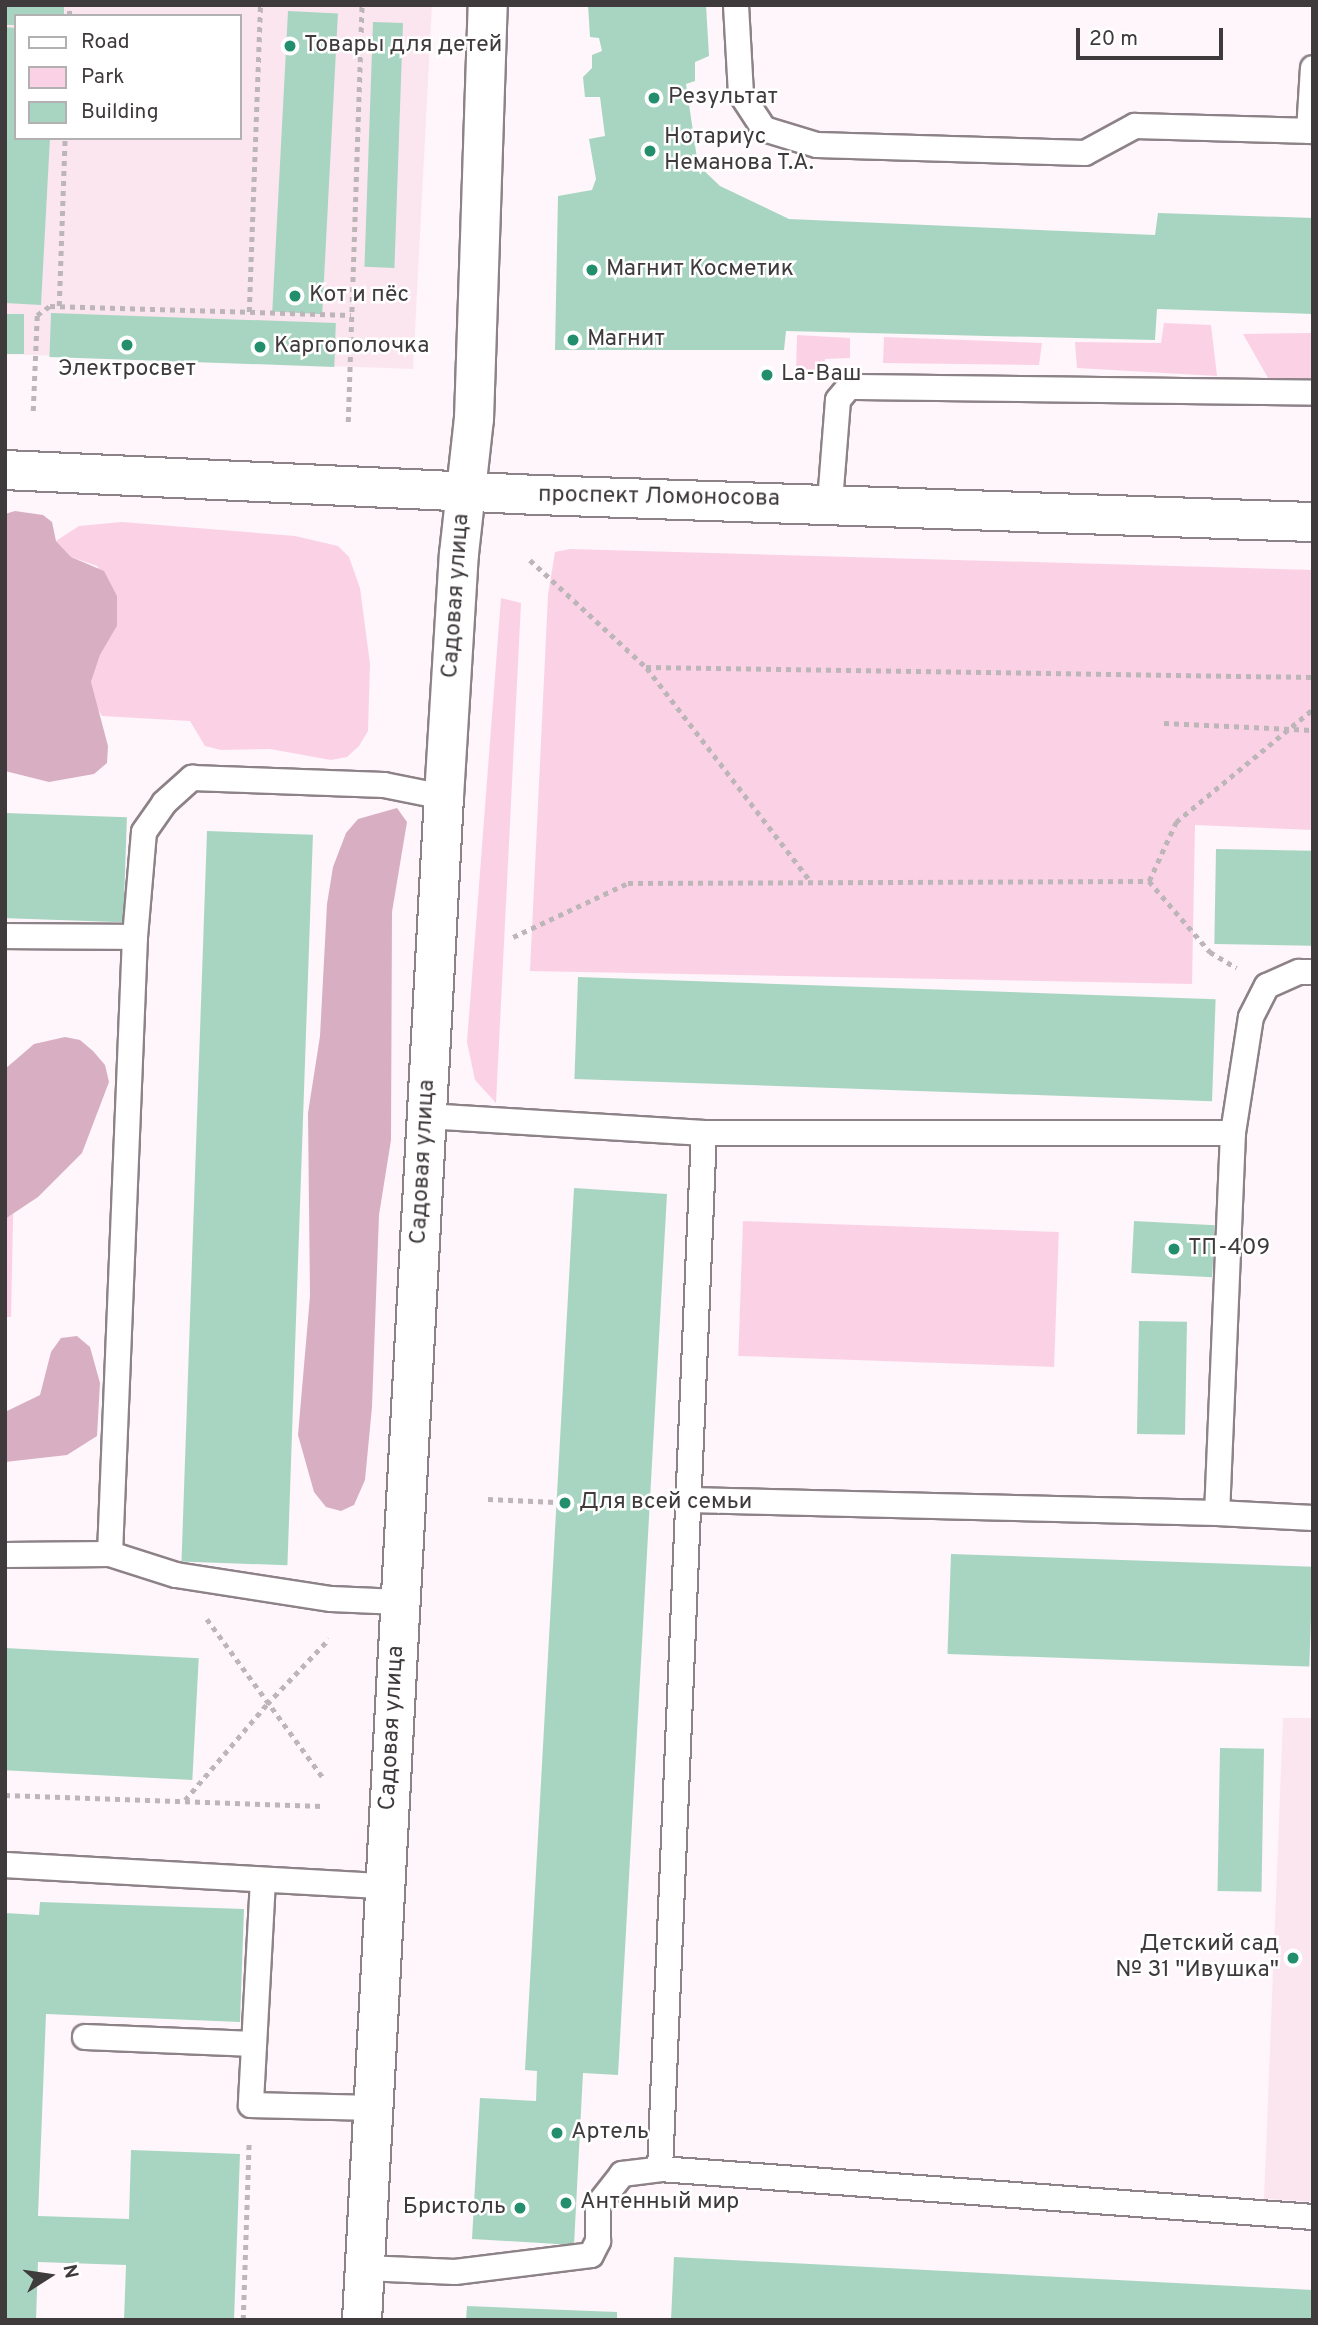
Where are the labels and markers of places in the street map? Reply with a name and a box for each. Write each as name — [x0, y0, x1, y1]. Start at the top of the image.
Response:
place label: Товары для детей — [304, 32, 502, 60]
marker: Товары для детей — [282, 38, 298, 54]
place label: Результат — [668, 84, 778, 112]
marker: Результат — [646, 90, 662, 106]
place label: Нотариус Неманова Т.А. — [664, 124, 815, 178]
marker: Нотариус Неманова Т.А. — [642, 143, 658, 159]
place label: Магнит Косметик — [606, 256, 794, 284]
marker: Магнит Косметик — [584, 262, 600, 278]
place label: Кот и пёс — [309, 282, 409, 310]
marker: Кот и пёс — [287, 288, 303, 304]
place label: Магнит — [587, 326, 665, 354]
marker: Магнит — [565, 332, 581, 348]
place label: Каргополочка — [274, 333, 429, 361]
marker: Электросвет — [119, 337, 135, 353]
marker: Каргополочка — [252, 339, 268, 355]
place label: Электросвет — [58, 356, 196, 384]
place label: La-Ваш — [781, 361, 861, 389]
marker: La-Ваш — [759, 367, 775, 383]
place label: ТП-409 — [1188, 1235, 1270, 1263]
marker: ТП-409 — [1166, 1241, 1182, 1257]
place label: Для всей семьи — [579, 1489, 752, 1517]
marker: Для всей семьи — [557, 1495, 573, 1511]
place label: Детский сад № 31 "Ивушка" — [1115, 1931, 1279, 1985]
marker: Детский сад № 31 "Ивушка" — [1285, 1950, 1301, 1966]
place label: Артель — [571, 2119, 649, 2147]
marker: Артель — [549, 2125, 565, 2141]
place label: Антенный мир — [580, 2189, 739, 2217]
place label: Бристоль — [403, 2194, 506, 2222]
marker: Антенный мир — [558, 2195, 574, 2211]
marker: Бристоль — [512, 2200, 528, 2216]

